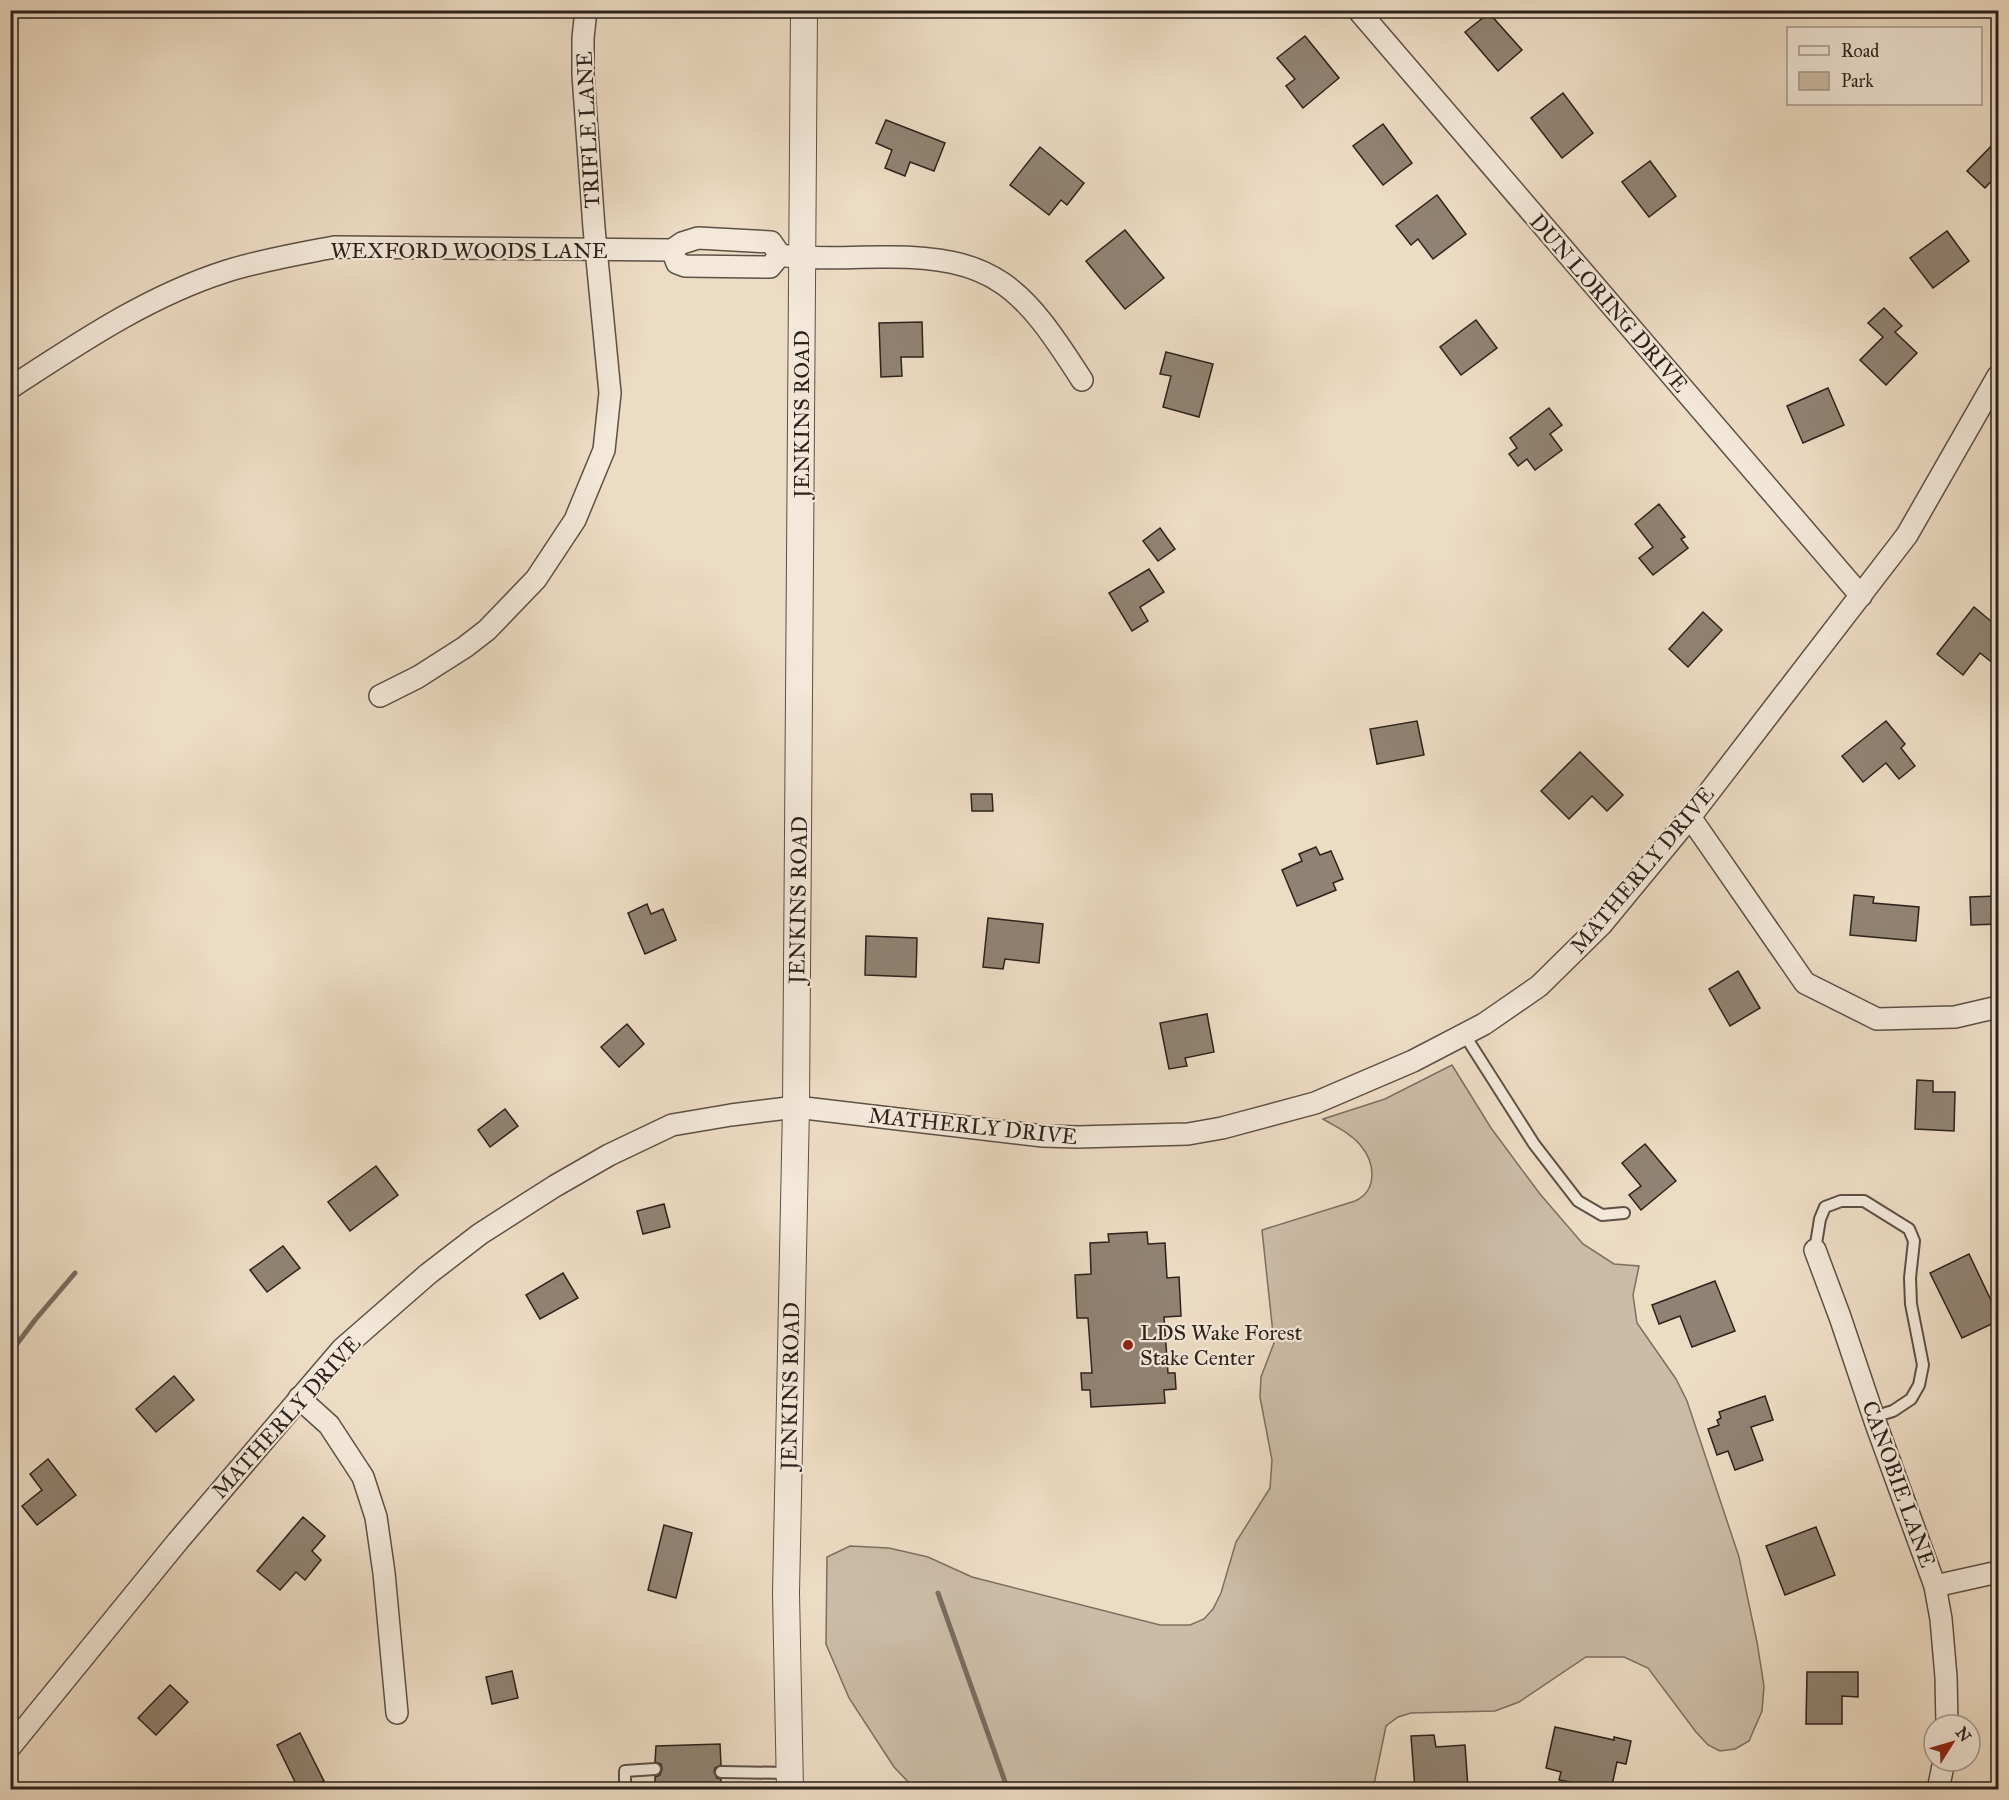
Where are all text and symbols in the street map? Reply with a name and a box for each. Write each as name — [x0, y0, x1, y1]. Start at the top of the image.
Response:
legend — [1787, 27, 1982, 105]
text: Road — [1841, 40, 1879, 62]
street label: TRIFLE LANE — [570, 51, 606, 209]
text: Park — [1841, 70, 1874, 92]
street label: DUN LORING DRIVE — [1524, 208, 1694, 398]
street label: WEXFORD WOODS LANE — [330, 237, 608, 264]
street label: JENKINS ROAD — [788, 330, 815, 500]
street label: MATHERLY DRIVE — [1564, 781, 1720, 959]
street label: JENKINS ROAD — [783, 816, 813, 986]
street label: MATHERLY DRIVE — [867, 1102, 1079, 1150]
street label: JENKINS ROAD — [775, 1302, 805, 1472]
place label: LDS Wake Forest Stake Center — [1140, 1319, 1302, 1371]
street label: MATHERLY DRIVE — [206, 1330, 366, 1504]
marker: LDS Wake Forest Stake Center — [1121, 1338, 1135, 1352]
street label: CANOBIE LANE — [1856, 1397, 1942, 1571]
north arrow — [1922, 1713, 1982, 1773]
text: N — [1952, 1723, 1976, 1746]

